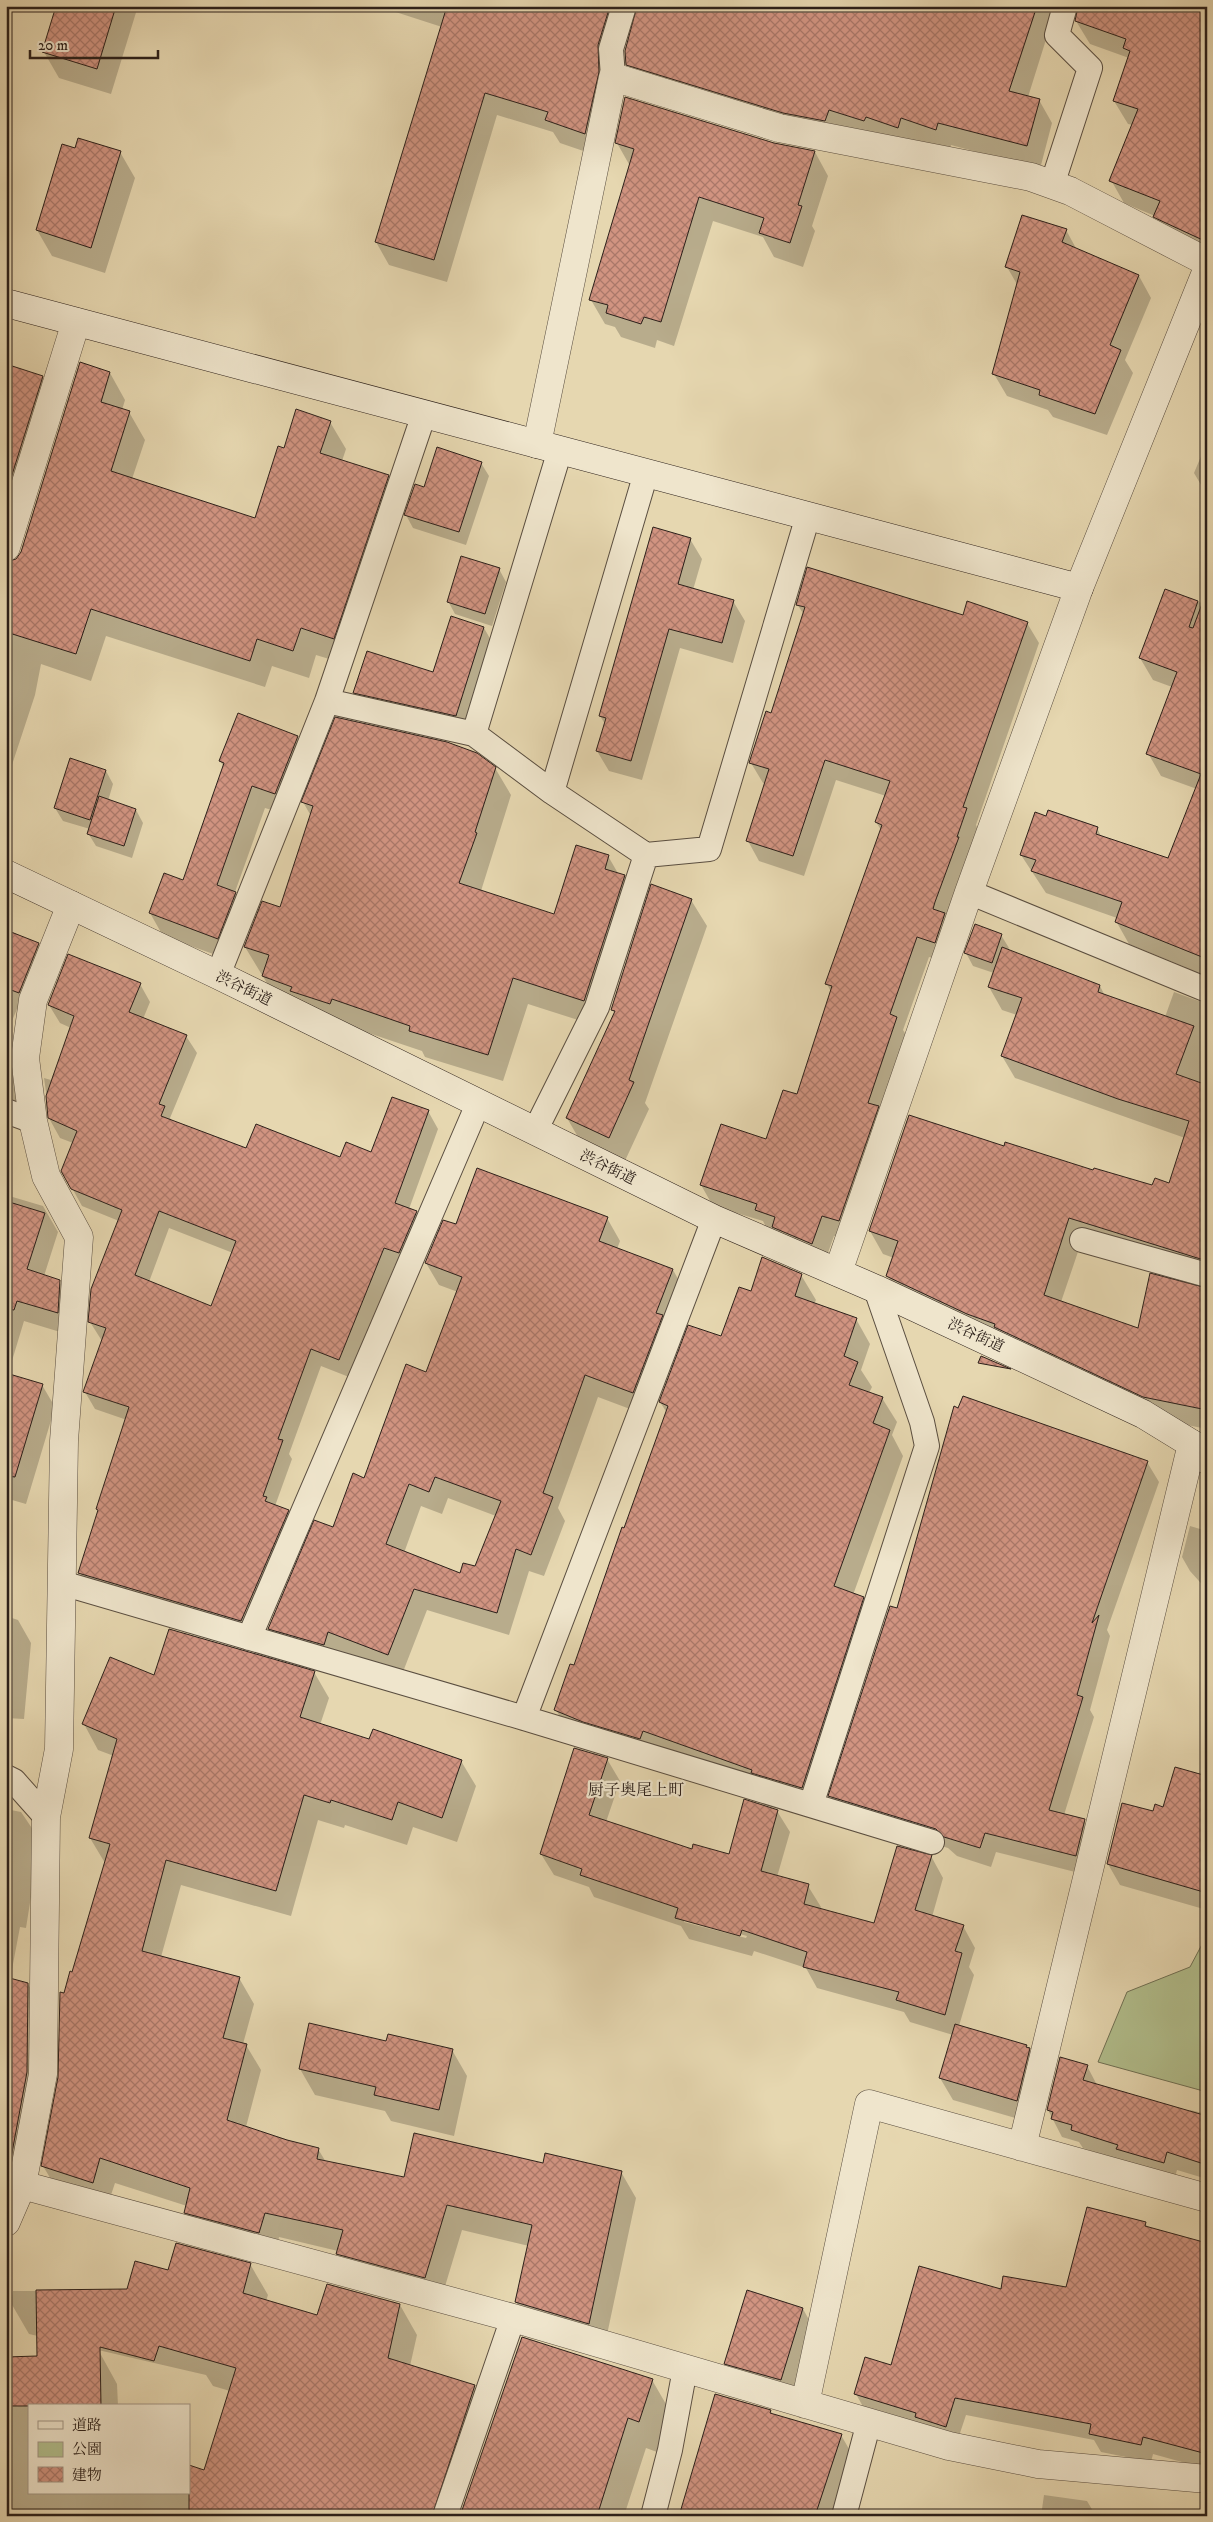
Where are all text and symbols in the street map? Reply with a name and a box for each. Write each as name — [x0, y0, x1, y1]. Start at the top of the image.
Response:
scale bar — [30, 28, 158, 60]
text: 20 m — [38, 36, 68, 55]
street label: 渋谷街道 — [213, 967, 275, 1010]
street label: 渋谷街道 — [577, 1146, 639, 1189]
street label: 渋谷街道 — [945, 1314, 1007, 1357]
district label: 厨子奥尾上町 — [588, 1780, 684, 1800]
legend — [28, 2404, 190, 2494]
text: 道路 — [72, 2416, 102, 2435]
text: 公園 — [72, 2440, 102, 2459]
text: 建物 — [72, 2466, 102, 2485]

